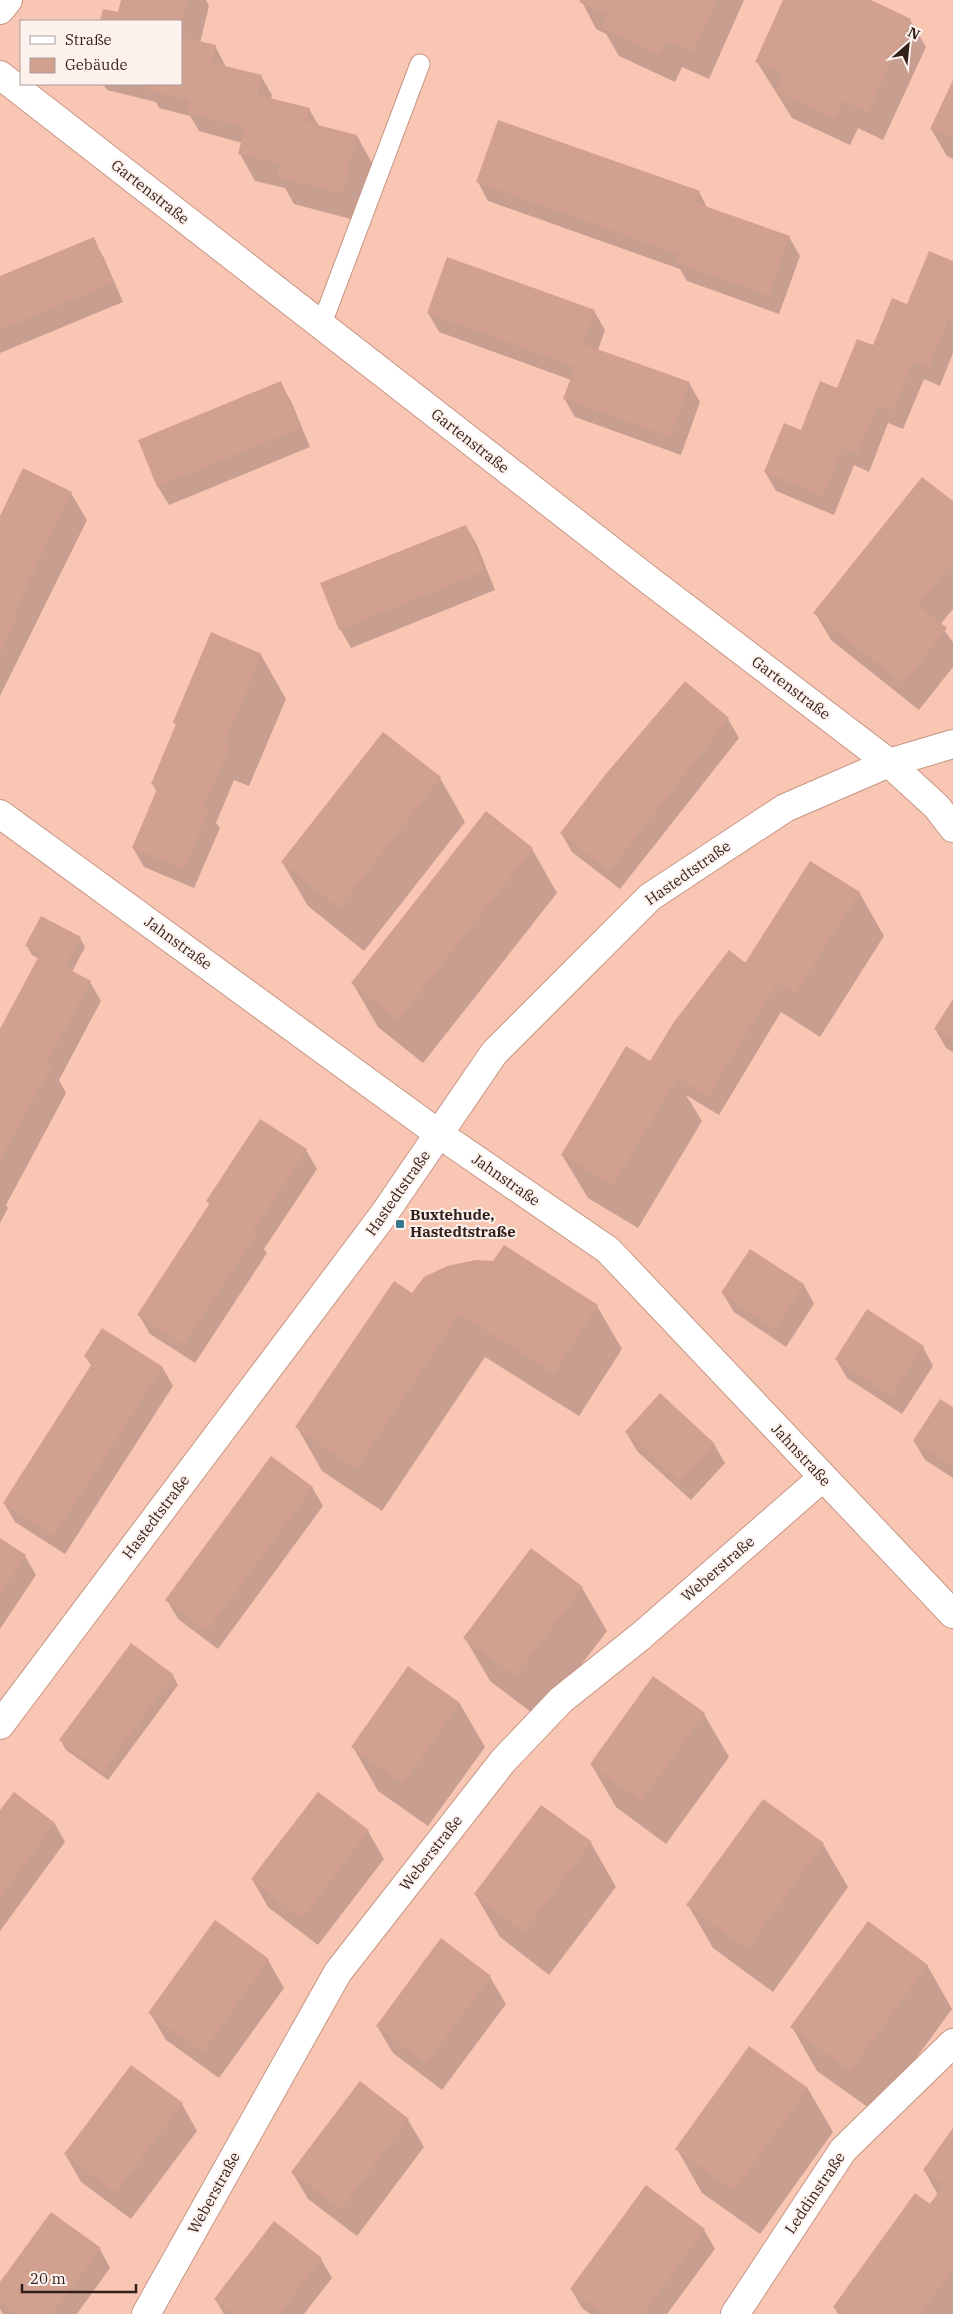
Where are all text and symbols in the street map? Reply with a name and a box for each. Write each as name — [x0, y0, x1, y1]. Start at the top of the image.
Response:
legend — [20, 20, 182, 85]
north arrow — [883, 20, 933, 70]
text: N — [905, 23, 923, 44]
text: Straße — [65, 30, 112, 49]
text: Gebäude — [65, 55, 128, 74]
street label: Gartenstraße — [107, 155, 193, 228]
street label: Gartenstraße — [427, 404, 513, 477]
street label: Gartenstraße — [748, 652, 835, 723]
street label: Hastedtstraße — [641, 836, 734, 909]
street label: Jahnstraße — [141, 912, 216, 973]
street label: Hastedtstraße — [361, 1146, 434, 1239]
street label: Jahnstraße — [469, 1149, 544, 1210]
place label: Buxtehude, Hastedtstraße — [410, 1205, 516, 1241]
marker: Buxtehude, Hastedtstraße — [394, 1218, 406, 1230]
street label: Jahnstraße — [768, 1419, 835, 1490]
street label: Hastedtstraße — [118, 1471, 193, 1562]
street label: Weberstraße — [677, 1532, 758, 1606]
street label: Weberstraße — [395, 1811, 466, 1894]
street label: Weberstraße — [183, 2148, 244, 2237]
street label: Leddinstraße — [780, 2148, 849, 2237]
scale bar — [22, 2262, 136, 2294]
text: 20 m — [30, 2269, 66, 2288]

